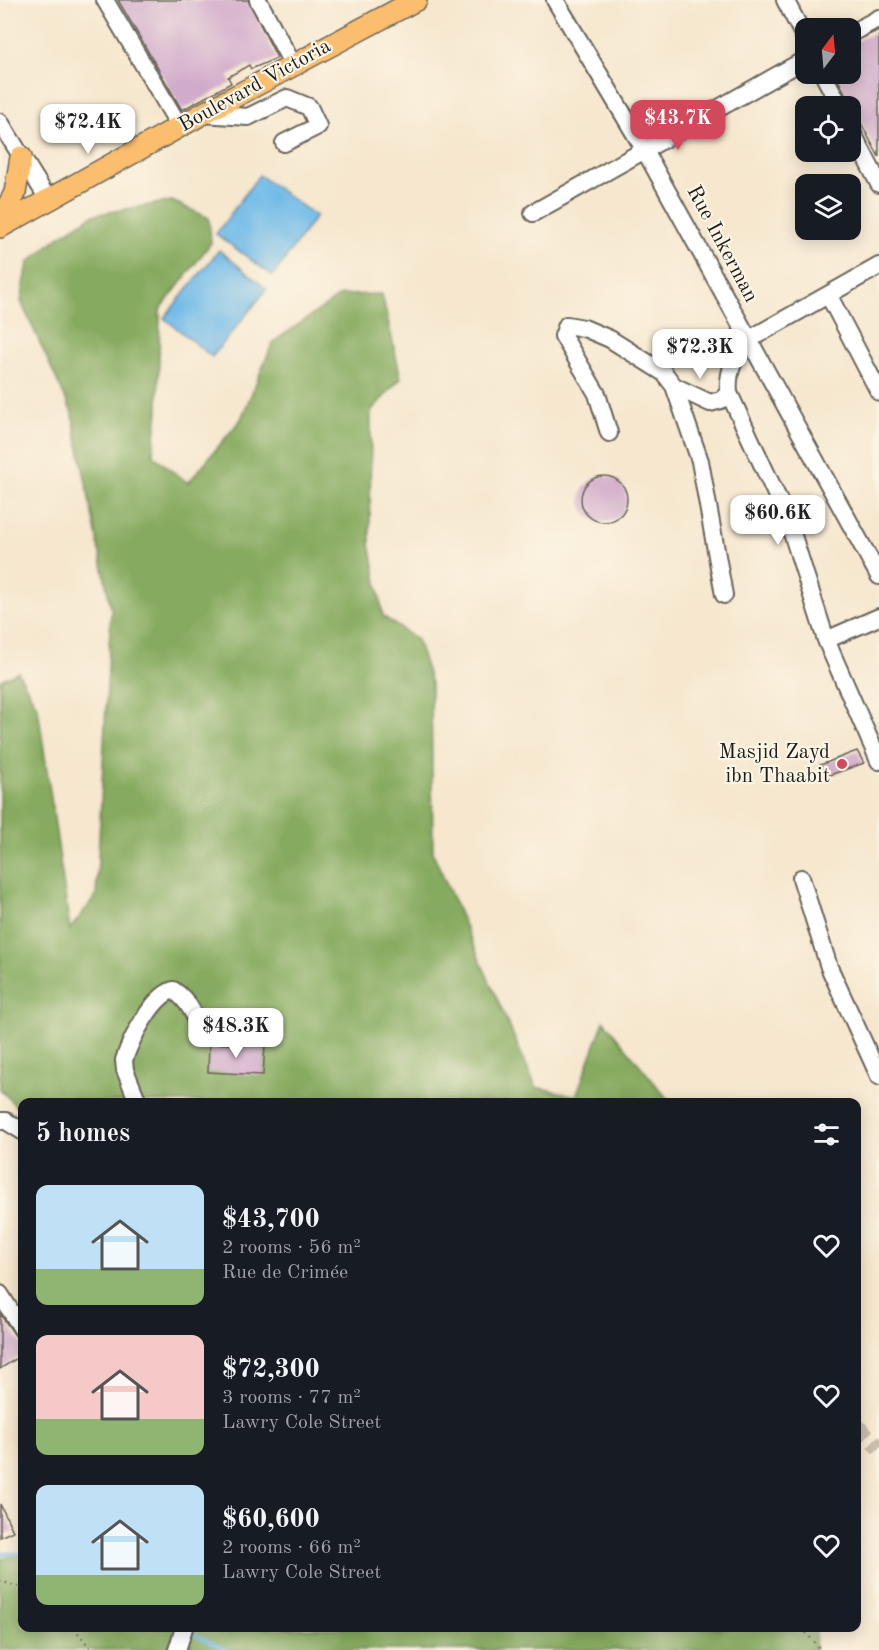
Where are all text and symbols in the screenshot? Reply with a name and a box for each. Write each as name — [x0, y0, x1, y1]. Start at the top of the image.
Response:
north arrow — [795, 18, 861, 84]
map controls — [795, 18, 861, 240]
street label: Boulevard Victoria — [175, 36, 335, 136]
button: locate — [795, 96, 861, 162]
pin: $43.7K — [629, 100, 727, 151]
pin: $72.4K — [39, 104, 137, 155]
text: $43.7K — [644, 109, 712, 129]
text: $72.4K — [54, 113, 122, 133]
button: layers — [795, 174, 861, 240]
street label: Rue Inkerman — [682, 182, 762, 306]
pin: $72.3K — [651, 329, 749, 380]
text: $72.3K — [666, 338, 734, 358]
pin: $60.6K — [729, 495, 827, 546]
text: $60.6K — [744, 504, 812, 524]
place label: Masjid Zayd ibn Thaabit — [719, 742, 830, 787]
marker: Masjid Zayd ibn Thaabit — [835, 757, 849, 771]
pin: $48.3K — [187, 1008, 285, 1059]
text: $48.3K — [202, 1017, 270, 1037]
icon: filters — [810, 1118, 843, 1151]
text: 5 homes — [36, 1121, 130, 1147]
text: $43,700 — [222, 1207, 320, 1233]
icon: home — [84, 1209, 156, 1281]
icon: heart — [810, 1229, 843, 1262]
text: 2 rooms · 56 m² — [222, 1238, 361, 1258]
text: Rue de Crimée — [222, 1263, 348, 1283]
text: $72,300 — [222, 1357, 320, 1383]
icon: home — [84, 1359, 156, 1431]
icon: heart — [810, 1379, 843, 1412]
text: 3 rooms · 77 m² — [222, 1388, 361, 1408]
text: Lawry Cole Street — [222, 1413, 381, 1433]
text: $60,600 — [222, 1507, 320, 1533]
icon: home — [84, 1509, 156, 1581]
icon: heart — [810, 1529, 843, 1562]
text: 2 rooms · 66 m² — [222, 1538, 361, 1558]
text: Lawry Cole Street — [222, 1563, 381, 1583]

